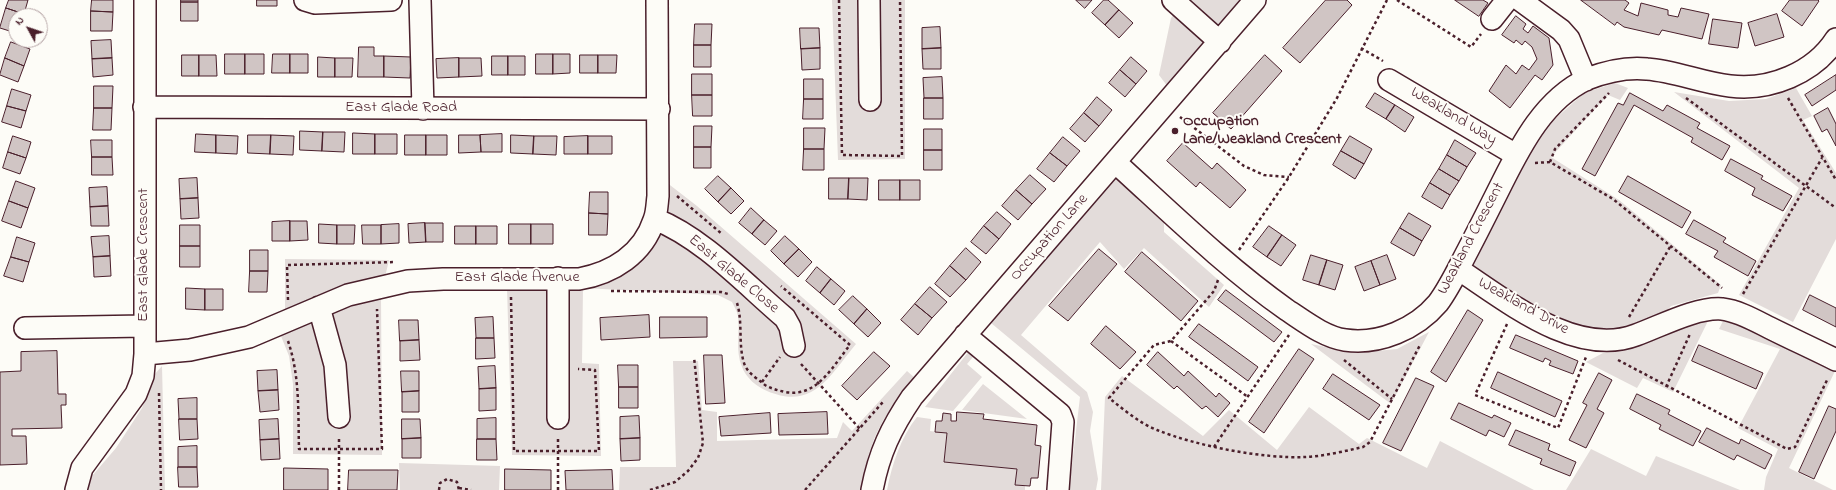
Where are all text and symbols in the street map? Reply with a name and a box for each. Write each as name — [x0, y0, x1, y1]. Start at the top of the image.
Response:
north arrow — [8, 8, 48, 48]
text: N — [11, 13, 28, 29]
street label: Weakland Way — [1406, 84, 1500, 150]
street label: East Glade Road — [345, 98, 457, 118]
place label: Occupation Lane/Weakland Crescent — [1183, 112, 1342, 150]
marker: Occupation Lane/Weakland Crescent — [1170, 126, 1180, 136]
street label: Weakland Crescent — [1434, 180, 1510, 298]
street label: East Glade Crescent — [134, 188, 154, 322]
street label: Occupation Lane — [1007, 190, 1093, 286]
street label: East Glade Close — [684, 231, 782, 319]
street label: East Glade Avenue — [454, 268, 580, 288]
street label: Weakland Drive — [1474, 274, 1572, 340]

